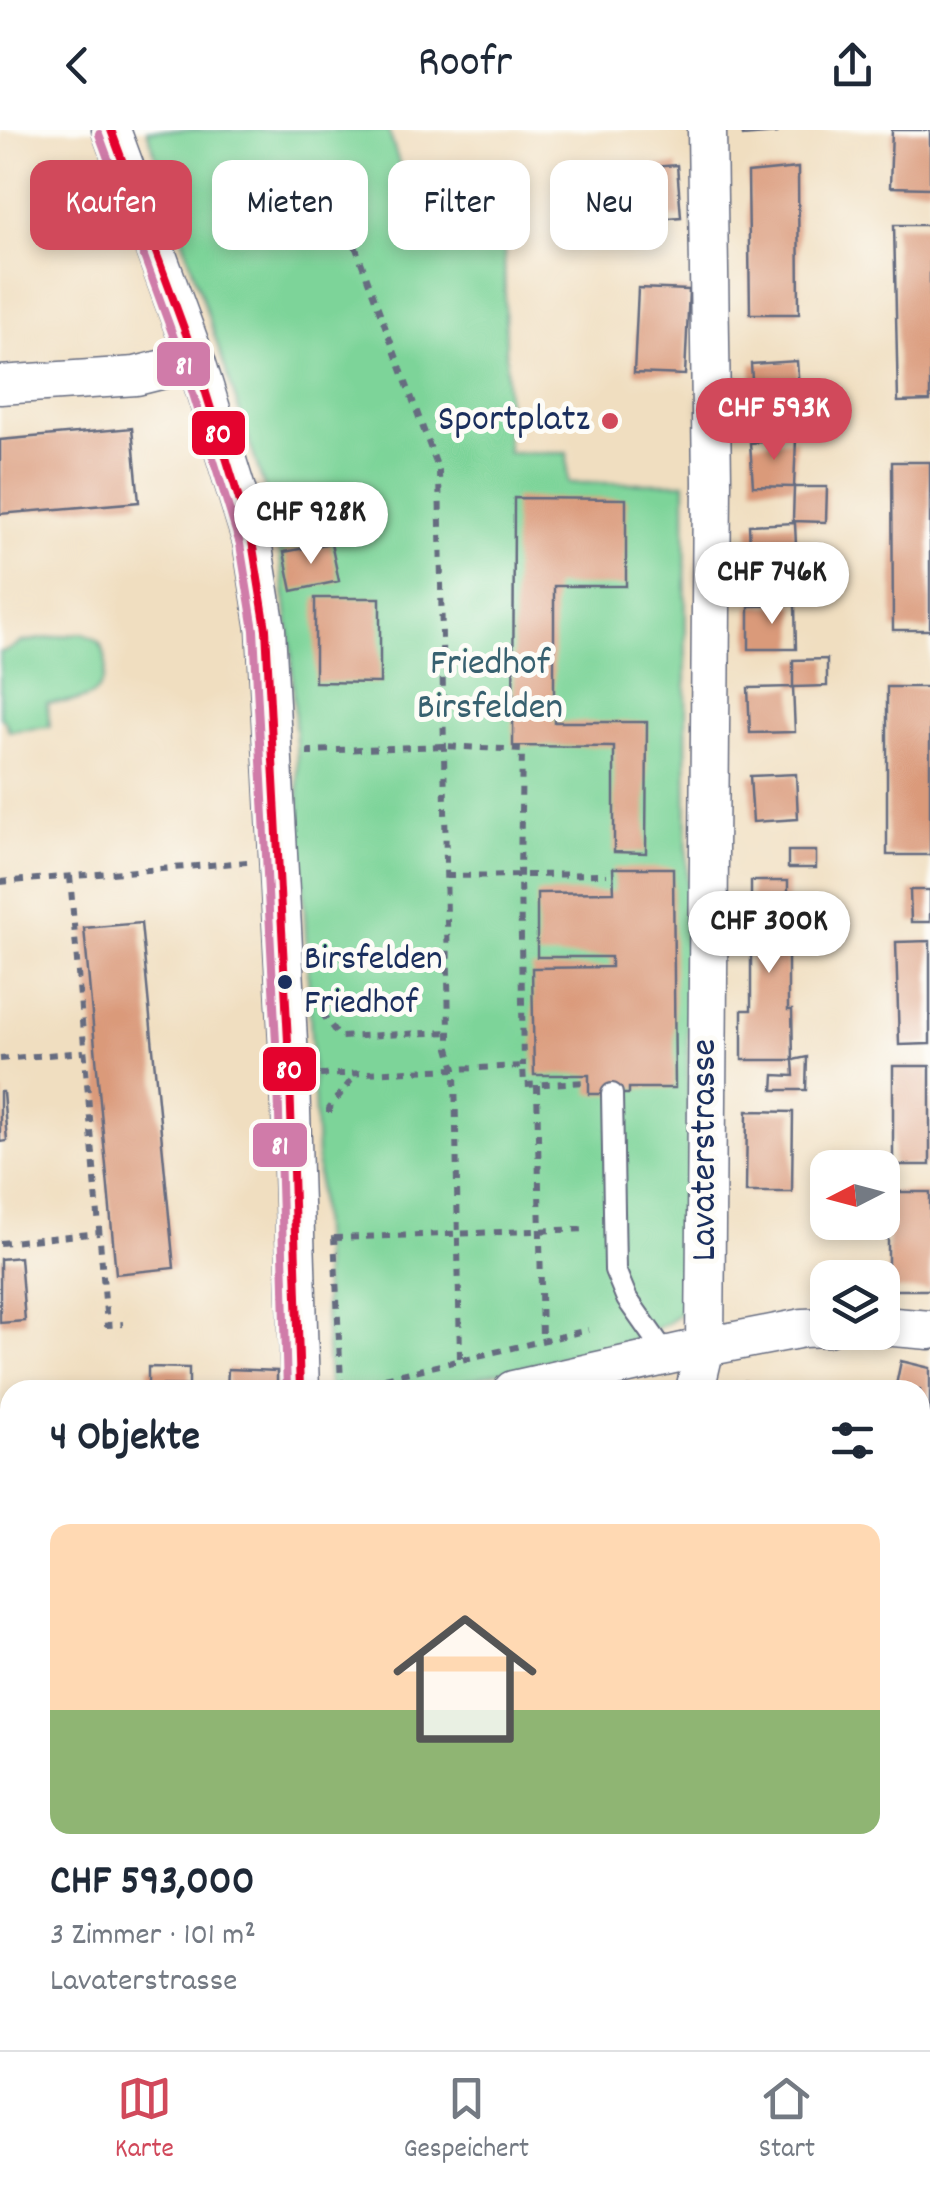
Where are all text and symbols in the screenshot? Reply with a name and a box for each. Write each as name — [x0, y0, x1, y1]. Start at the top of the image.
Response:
text: Roofr — [418, 33, 512, 97]
icon: back — [50, 38, 105, 93]
icon: share — [825, 38, 880, 93]
chip: Kaufen — [30, 160, 192, 250]
chip: Mieten — [212, 160, 368, 250]
chip: Filter — [388, 160, 530, 250]
chip: Neu — [550, 160, 668, 250]
line badge: 81 — [155, 340, 212, 388]
text: 81 — [175, 349, 193, 389]
pin: CHF 593K — [671, 378, 877, 463]
text: CHF 593K — [718, 387, 830, 433]
place label: Sportplatz — [438, 394, 590, 449]
line badge: 80 — [190, 409, 247, 457]
marker: Sportplatz — [599, 410, 621, 432]
text: 80 — [205, 417, 231, 457]
pin: CHF 928K — [208, 482, 414, 567]
text: CHF 928K — [256, 491, 366, 537]
pin: CHF 746K — [669, 542, 875, 627]
text: CHF 746K — [717, 551, 827, 597]
park label: Friedhof Birsfelden — [417, 638, 563, 737]
pin: CHF 300K — [666, 891, 872, 976]
text: CHF 300K — [710, 900, 828, 946]
place label: Birsfelden Friedhof — [304, 935, 443, 1031]
marker: Birsfelden Friedhof — [275, 972, 295, 992]
street label: Lavaterstrasse — [679, 1039, 734, 1261]
line badge: 80 — [261, 1045, 318, 1093]
text: 80 — [276, 1053, 302, 1093]
line badge: 81 — [251, 1121, 309, 1169]
text: 81 — [271, 1129, 289, 1169]
north arrow — [810, 1150, 900, 1240]
map controls — [810, 1150, 900, 1350]
button: layers — [810, 1260, 900, 1350]
text: 4 Objekte — [50, 1410, 200, 1470]
icon: filters — [825, 1413, 880, 1468]
icon: home — [375, 1589, 555, 1769]
text: CHF 593,000 — [50, 1854, 255, 1914]
text: 3 Zimmer · 101 m² — [50, 1914, 256, 1960]
text: Lavaterstrasse — [50, 1960, 237, 2006]
tab: Karte — [115, 2071, 174, 2171]
tab: Gespeichert — [403, 2071, 529, 2171]
tab: Start — [759, 2071, 815, 2171]

